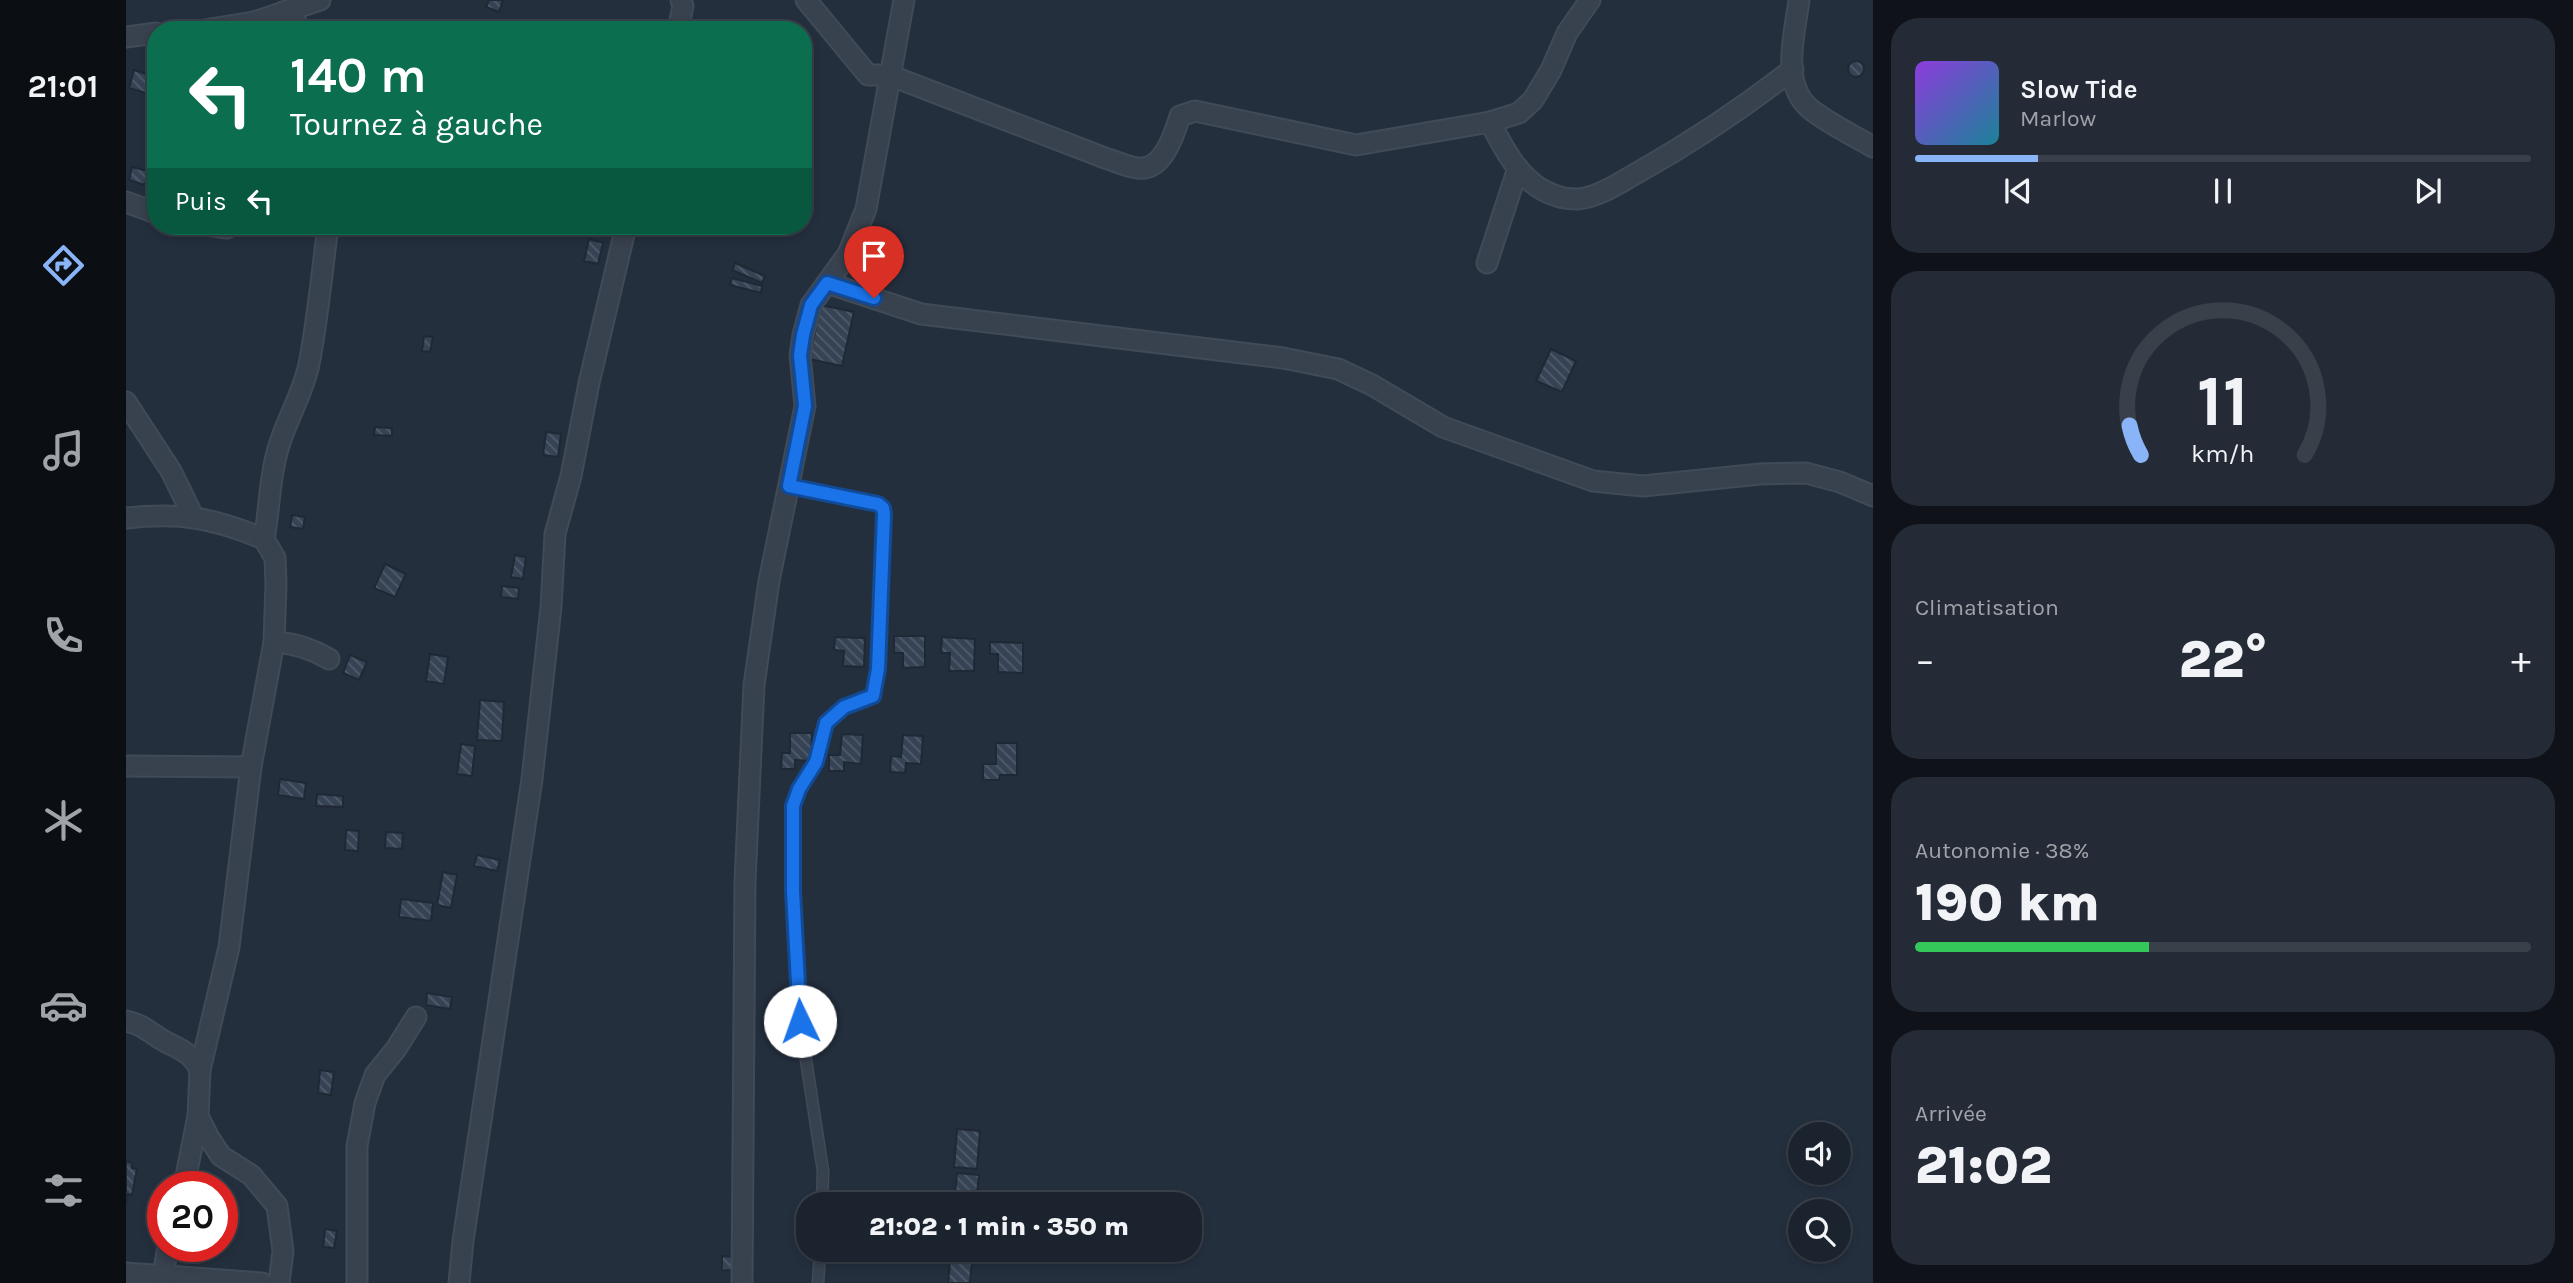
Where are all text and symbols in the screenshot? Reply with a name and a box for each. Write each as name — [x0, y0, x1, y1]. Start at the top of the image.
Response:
text: 140 m — [290, 47, 427, 104]
icon: left — [175, 49, 266, 140]
text: 21:01 — [27, 68, 99, 105]
text: Slow Tide — [2020, 74, 2138, 105]
text: Marlow — [2020, 105, 2096, 132]
text: Tournez à gauche — [290, 106, 543, 143]
icon: previous — [1999, 172, 2037, 210]
icon: pause — [2204, 172, 2242, 210]
icon: next — [2409, 172, 2447, 210]
icon: left — [241, 182, 279, 220]
text: Puis — [175, 186, 227, 217]
pin — [844, 226, 904, 298]
icon: arrive — [855, 237, 893, 275]
icon: directions — [39, 241, 88, 290]
text: 11 — [2197, 358, 2249, 443]
icon: music — [39, 426, 88, 475]
text: km/h — [2191, 438, 2255, 467]
text: Climatisation — [1915, 594, 2059, 621]
icon: phone — [39, 611, 88, 660]
text: 22° — [2179, 629, 2267, 690]
text: − — [1915, 638, 1935, 683]
text: + — [2511, 638, 2531, 683]
icon: climate — [39, 796, 88, 845]
text: Autonomie · 38% — [1915, 837, 2089, 864]
text: 190 km — [1915, 872, 2100, 933]
icon: car — [39, 981, 88, 1030]
position arrow — [763, 984, 837, 1058]
text: Arrivée — [1915, 1100, 1987, 1127]
map controls — [1788, 1122, 1851, 1262]
button: sound — [1788, 1122, 1851, 1185]
text: 21:02 — [1915, 1135, 2052, 1196]
icon: filters — [39, 1166, 88, 1215]
speed limit sign: 20 — [147, 1171, 238, 1262]
button: search — [1788, 1199, 1851, 1262]
text: 21:02 · 1 min · 350 m — [869, 1211, 1129, 1242]

